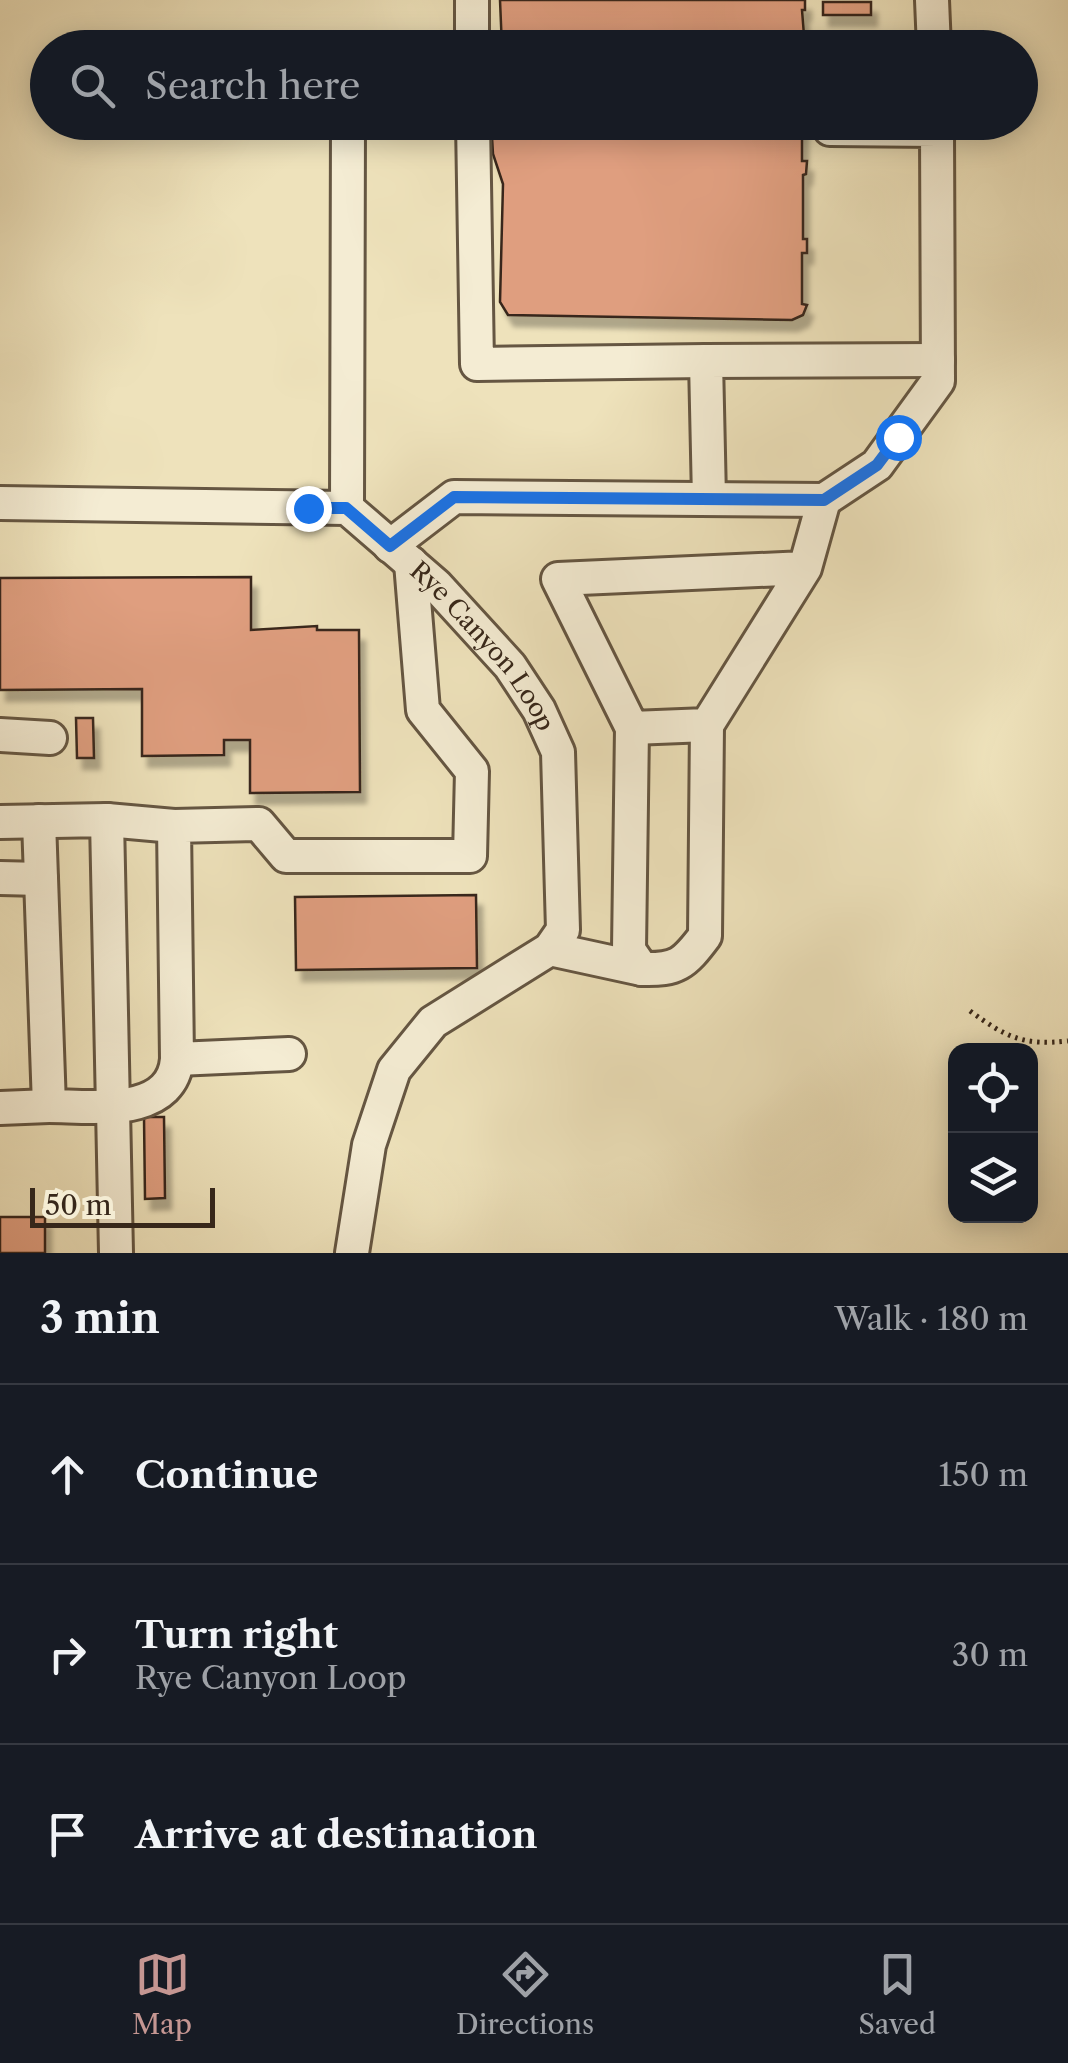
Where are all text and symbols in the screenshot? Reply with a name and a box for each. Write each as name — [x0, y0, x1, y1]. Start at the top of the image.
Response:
search box — [30, 30, 1038, 140]
icon: search — [65, 58, 120, 113]
text: Search here — [145, 62, 360, 109]
route start — [876, 415, 922, 461]
route end — [286, 486, 332, 532]
street label: Rye Canyon Loop — [404, 555, 561, 736]
map controls — [948, 1043, 1038, 1223]
button: locate — [948, 1043, 1038, 1133]
button: layers — [948, 1133, 1038, 1223]
scale bar — [30, 1183, 215, 1228]
text: 50 m — [45, 1188, 112, 1222]
text: 3 min — [40, 1292, 160, 1344]
text: Walk · 180 m — [835, 1299, 1028, 1338]
icon: ahead — [40, 1447, 95, 1502]
text: Continue — [135, 1451, 318, 1498]
text: 150 m — [939, 1455, 1028, 1494]
text: Turn right — [135, 1611, 338, 1658]
icon: right — [40, 1627, 95, 1682]
text: 30 m — [952, 1635, 1028, 1674]
text: Rye Canyon Loop — [135, 1658, 407, 1697]
icon: arrive — [40, 1807, 95, 1862]
text: Arrive at destination — [135, 1811, 538, 1858]
tab: Map — [132, 1947, 192, 2041]
tab: Directions — [456, 1947, 594, 2041]
tab: Saved — [858, 1947, 936, 2041]

